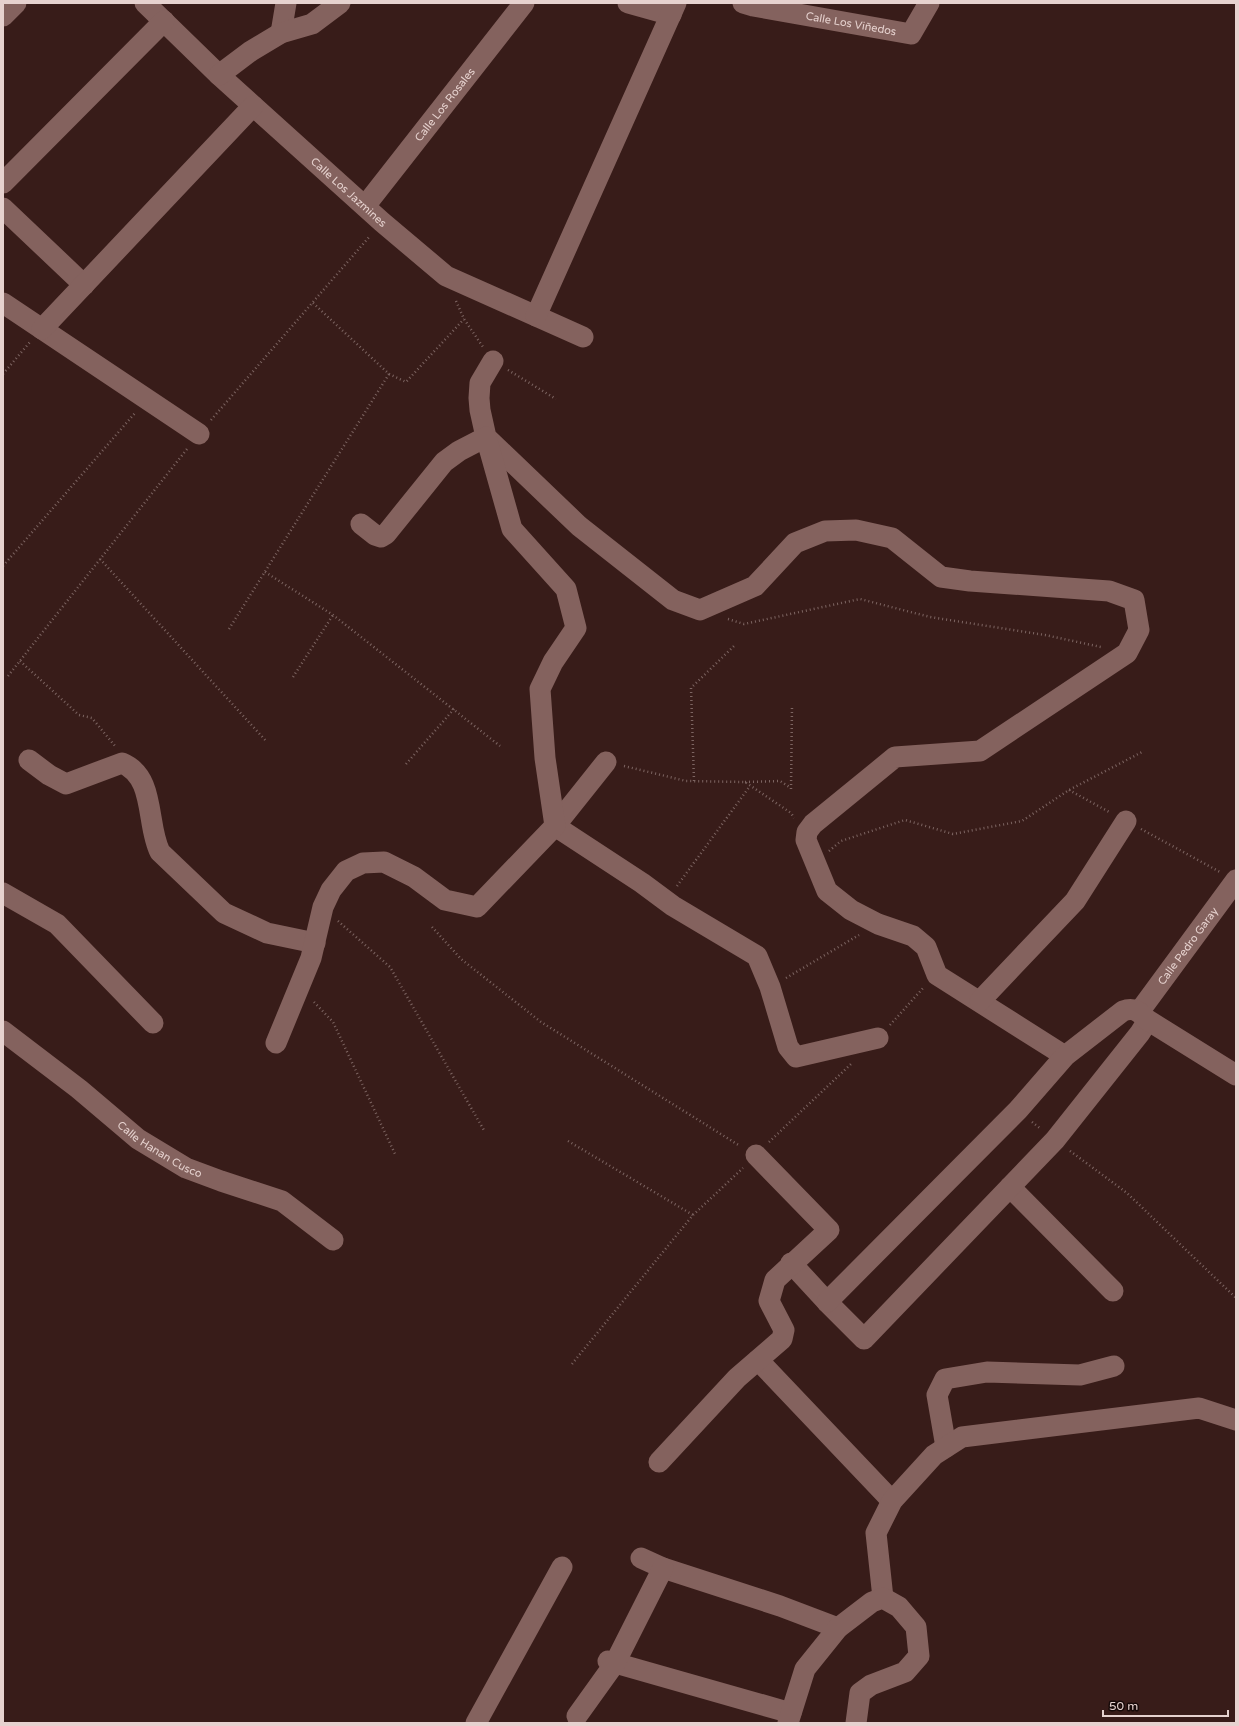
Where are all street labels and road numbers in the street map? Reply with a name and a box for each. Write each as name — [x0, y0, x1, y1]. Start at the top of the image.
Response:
street label: Calle Los Viñedos — [805, 9, 897, 38]
street label: Calle Los Rosales — [412, 65, 478, 144]
street label: Calle Los Jazmines — [308, 155, 389, 230]
street label: Calle Pedro Garay — [1155, 905, 1221, 988]
street label: Calle Hanan Cusco — [115, 1118, 204, 1180]

